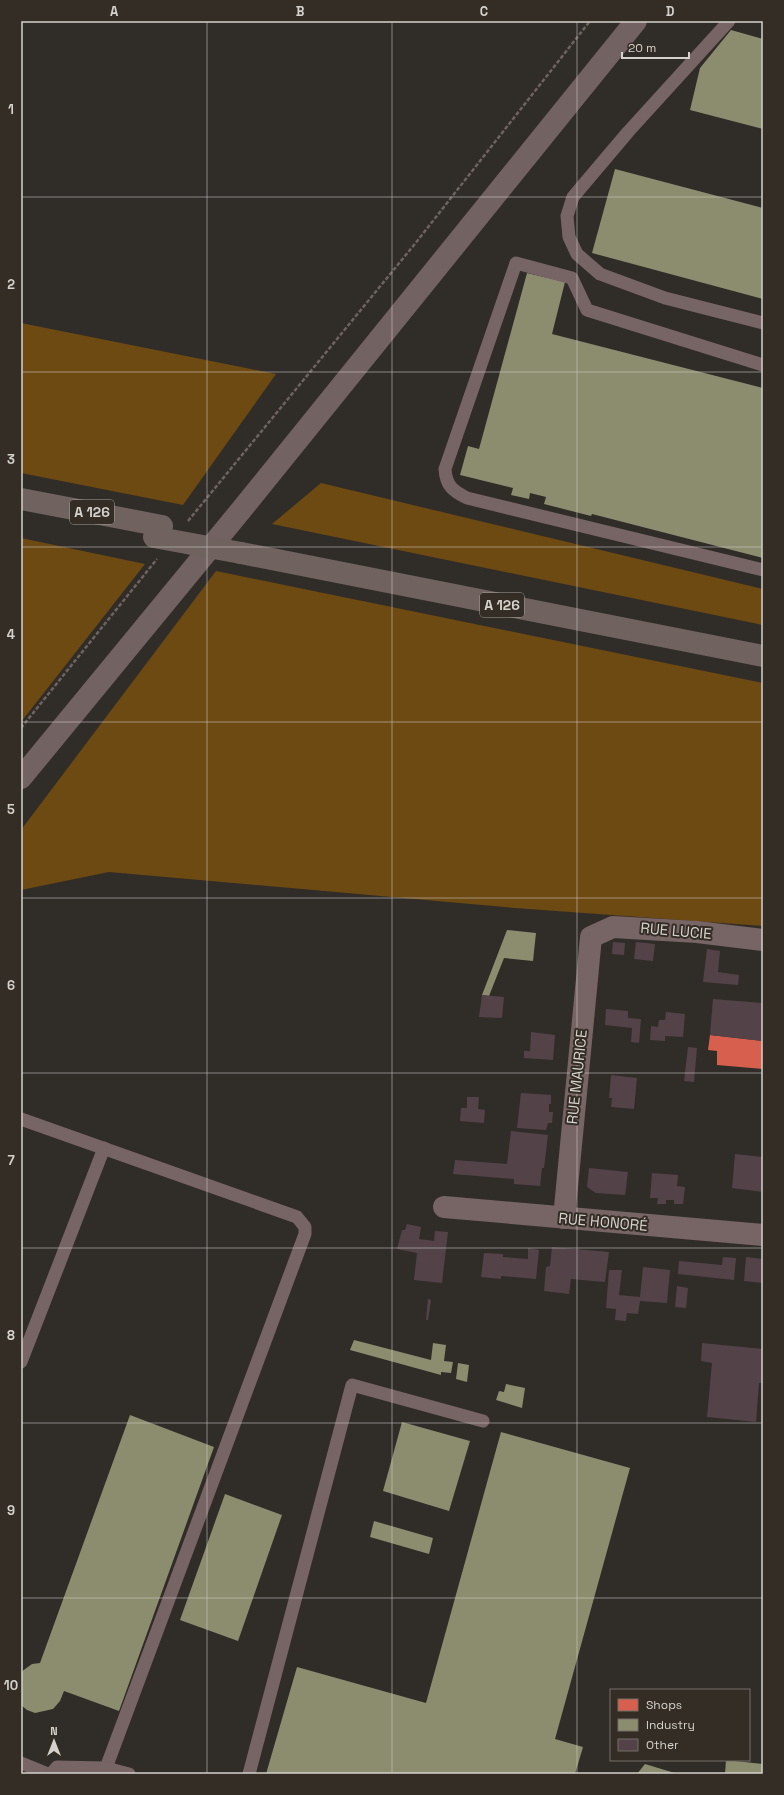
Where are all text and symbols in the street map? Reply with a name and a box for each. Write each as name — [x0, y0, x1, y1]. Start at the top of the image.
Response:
text: A — [110, 3, 119, 20]
text: B — [296, 3, 305, 20]
text: C — [480, 3, 488, 20]
text: D — [666, 3, 675, 20]
scale bar — [622, 34, 689, 60]
text: 20 m — [628, 40, 656, 56]
text: 1 — [8, 101, 14, 118]
text: 2 — [7, 276, 15, 293]
text: 3 — [7, 451, 15, 468]
road number: A 126 — [70, 500, 114, 524]
road number: A 126 — [480, 593, 524, 617]
text: 4 — [7, 626, 15, 643]
text: 5 — [7, 801, 15, 818]
street label: RUE LUCIE — [640, 918, 712, 943]
text: 6 — [7, 977, 15, 994]
street label: RUE MAURICE — [562, 1029, 591, 1125]
text: 7 — [7, 1152, 15, 1169]
street label: RUE HONORÉ — [558, 1208, 648, 1235]
text: 8 — [7, 1327, 15, 1344]
text: 9 — [7, 1502, 15, 1519]
text: 10 — [4, 1677, 18, 1694]
legend — [610, 1689, 750, 1761]
text: Shops — [646, 1697, 682, 1713]
text: Industry — [646, 1717, 695, 1733]
north arrow — [34, 1721, 74, 1761]
text: N — [50, 1724, 58, 1738]
text: Other — [646, 1737, 679, 1753]

